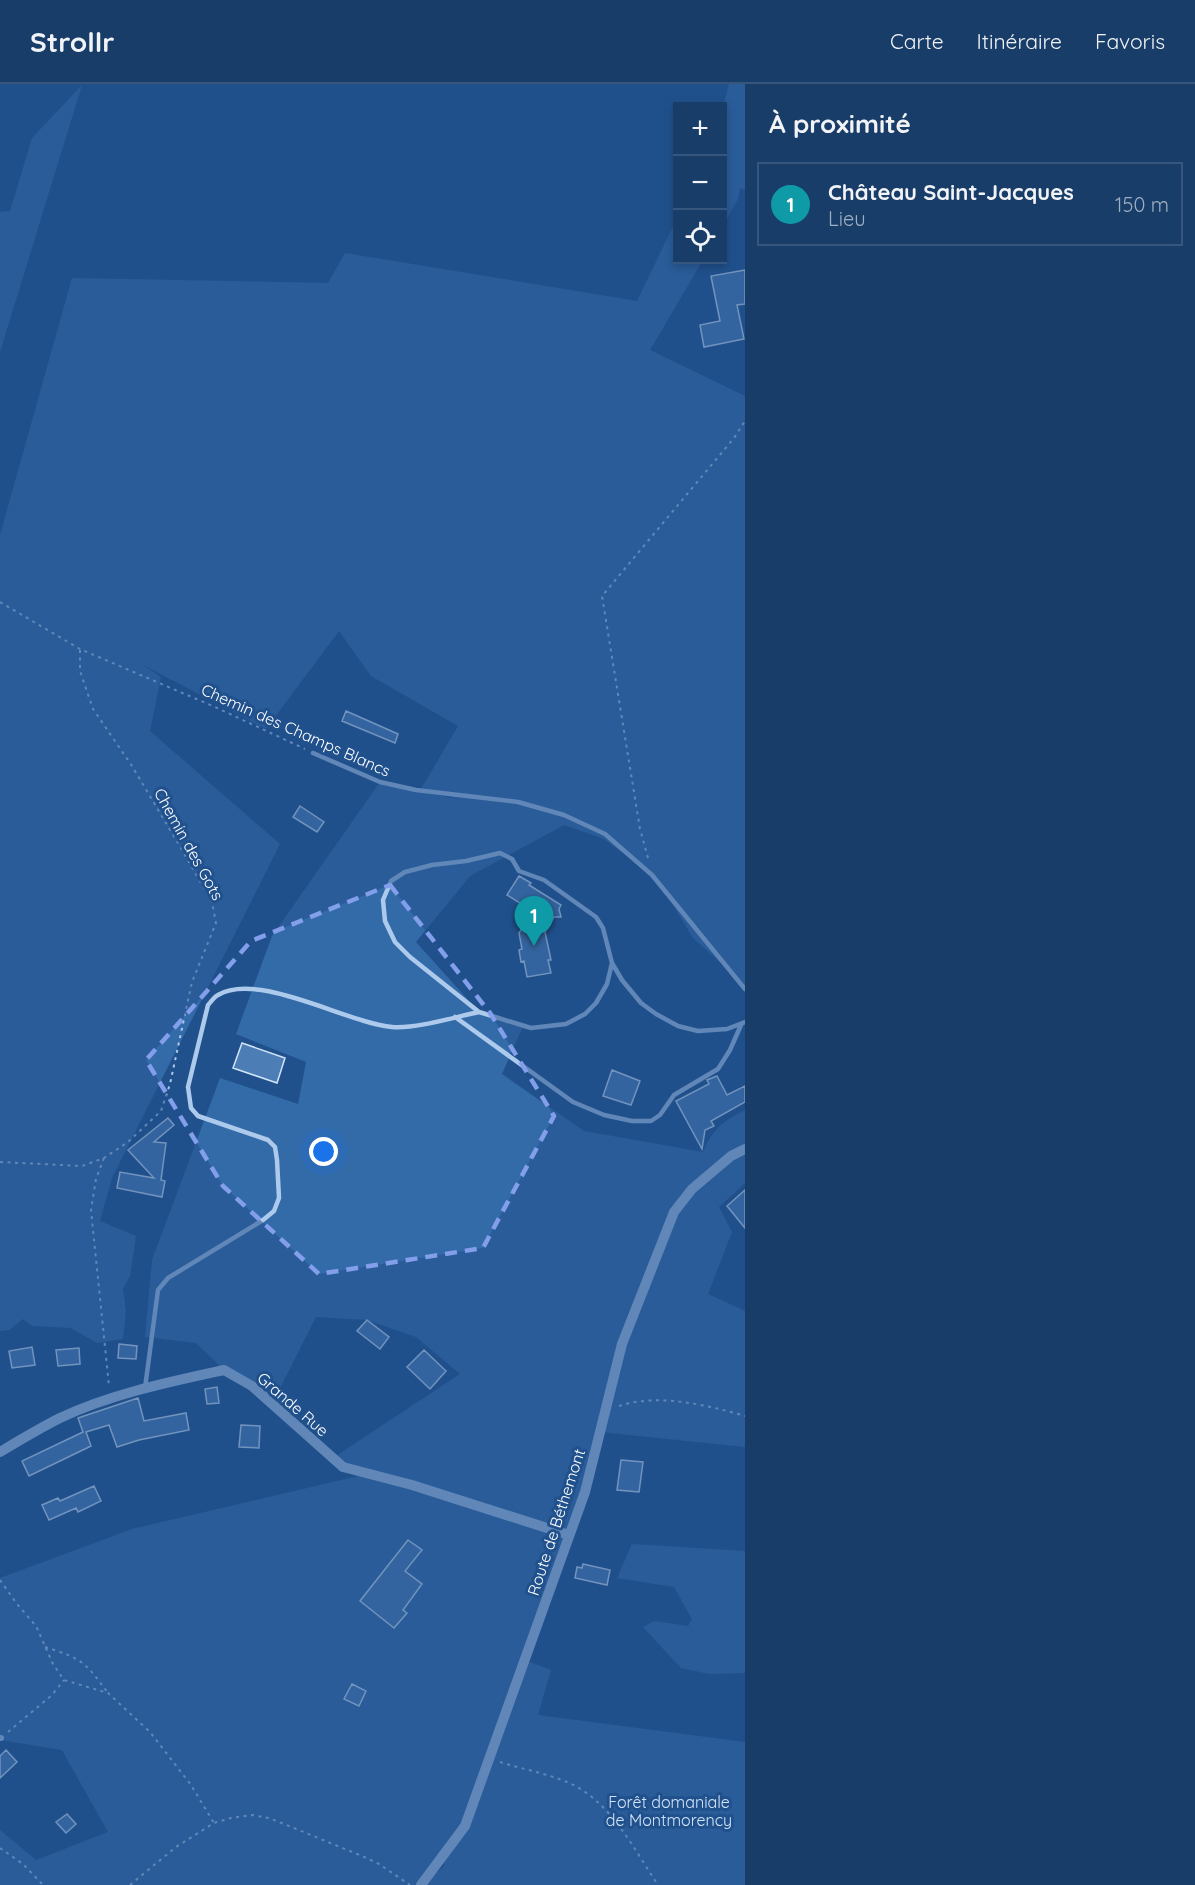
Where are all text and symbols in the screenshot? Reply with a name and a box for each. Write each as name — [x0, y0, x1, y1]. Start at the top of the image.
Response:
text: Strollr — [30, 24, 114, 59]
text: Carte — [890, 28, 944, 54]
text: Itinéraire — [977, 28, 1062, 54]
text: Favoris — [1095, 28, 1165, 54]
map controls — [673, 102, 727, 264]
button: + — [673, 102, 727, 156]
text: À proximité — [769, 107, 911, 140]
button: − — [673, 156, 727, 210]
text: Château Saint-Jacques — [828, 178, 1074, 206]
text: 1 — [787, 192, 794, 217]
text: 150 m — [1115, 192, 1169, 217]
text: Lieu — [828, 206, 866, 231]
button: locate — [673, 210, 727, 264]
street label: Chemin des Champs Blancs — [198, 679, 394, 781]
street label: Chemin des Gots — [150, 785, 228, 903]
pin: 1 — [514, 896, 554, 946]
your location — [309, 1137, 338, 1166]
street label: Grande Rue — [253, 1368, 333, 1440]
street label: Route de Béthemont — [523, 1446, 589, 1598]
park label: Forêt domaniale de Montmorency — [606, 1792, 732, 1830]

